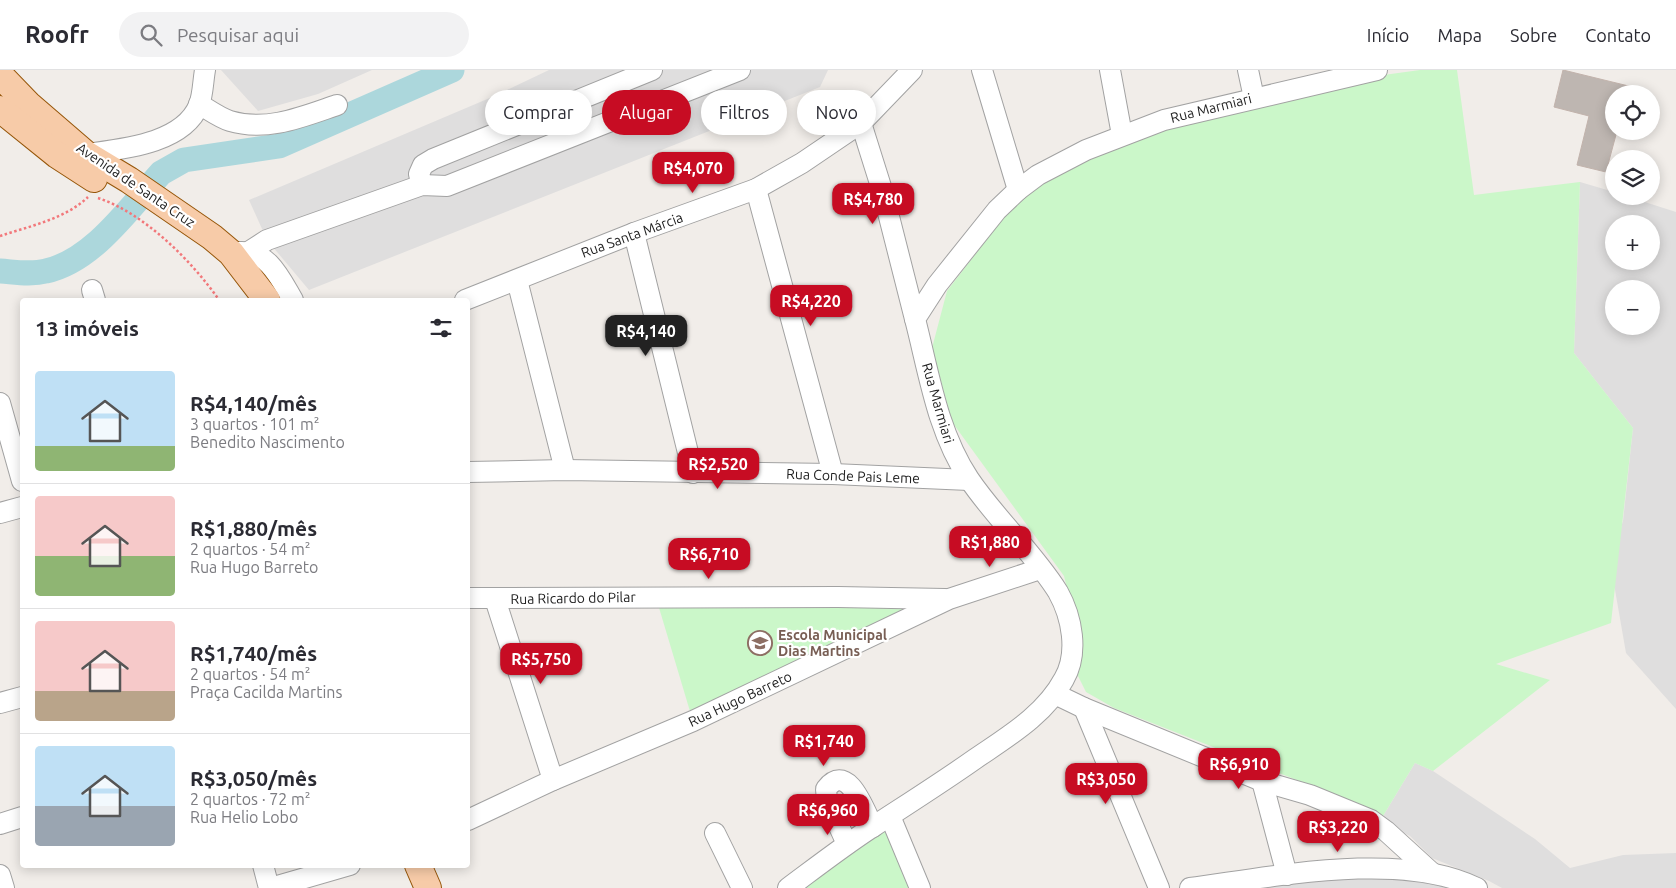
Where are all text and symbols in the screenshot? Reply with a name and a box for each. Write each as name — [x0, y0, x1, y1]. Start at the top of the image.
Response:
search box — [119, 12, 469, 57]
text: Roofr — [25, 21, 89, 48]
icon: search — [137, 21, 165, 49]
text: Pesquisar aqui — [177, 24, 299, 46]
text: Início — [1367, 25, 1409, 45]
text: Mapa — [1437, 25, 1482, 45]
text: Sobre — [1510, 25, 1557, 45]
text: Contato — [1585, 25, 1651, 45]
map controls — [1605, 85, 1660, 335]
button: locate — [1605, 85, 1660, 140]
chip: Comprar — [485, 90, 592, 135]
chip: Alugar — [602, 90, 691, 135]
chip: Filtros — [701, 90, 787, 135]
chip: Novo — [797, 90, 876, 135]
street label: Rua Marmiari — [1169, 90, 1253, 126]
street label: Avenida de Santa Cruz — [74, 139, 198, 231]
button: layers — [1605, 150, 1660, 205]
pin: R$4,070 — [647, 152, 739, 194]
text: R$4,070 — [663, 159, 723, 177]
pin: R$4,780 — [827, 182, 919, 225]
text: R$4,780 — [843, 190, 903, 208]
street label: Rua Santa Márcia — [579, 209, 685, 261]
button: + — [1605, 215, 1660, 270]
button: − — [1605, 280, 1660, 335]
pin: R$4,220 — [765, 284, 857, 327]
text: R$4,220 — [781, 292, 841, 310]
icon: filters — [427, 314, 455, 342]
pin: R$4,140 — [600, 314, 692, 357]
text: 13 imóveis — [35, 316, 139, 340]
text: R$4,140 — [616, 322, 676, 340]
street label: Rua Marmiari — [919, 361, 957, 445]
icon: home — [75, 391, 135, 451]
text: R$4,140/mês — [190, 391, 317, 415]
text: 3 quartos · 101 m² — [190, 415, 320, 433]
text: Benedito Nascimento — [190, 433, 345, 451]
pin: R$2,520 — [672, 448, 764, 490]
text: R$2,520 — [688, 455, 748, 473]
street label: Rua Conde Pais Leme — [786, 466, 920, 486]
icon: home — [75, 516, 135, 576]
text: R$1,880/mês — [190, 516, 317, 540]
pin: R$1,880 — [944, 526, 1036, 568]
text: R$1,880 — [960, 533, 1020, 551]
pin: R$6,710 — [663, 538, 755, 580]
text: 2 quartos · 54 m² — [190, 540, 311, 558]
text: R$6,710 — [679, 545, 739, 563]
text: Rua Hugo Barreto — [190, 558, 318, 576]
street label: Rua Ricardo do Pilar — [510, 589, 636, 607]
place label: Escola Municipal Dias Martins — [778, 627, 887, 659]
school or university icon: Escola Municipal Dias Martins — [747, 630, 773, 656]
icon: home — [75, 641, 135, 701]
text: R$1,740/mês — [190, 641, 317, 665]
pin: R$5,750 — [495, 642, 587, 685]
text: R$5,750 — [511, 650, 571, 668]
text: 2 quartos · 54 m² — [190, 665, 311, 683]
street label: Rua Hugo Barreto — [686, 668, 794, 730]
text: Praça Cacilda Martins — [190, 683, 342, 701]
pin: R$1,740 — [778, 724, 870, 767]
text: R$1,740 — [794, 732, 854, 750]
pin: R$6,910 — [1193, 748, 1285, 790]
text: R$6,910 — [1209, 755, 1269, 773]
pin: R$3,050 — [1060, 762, 1152, 805]
icon: home — [75, 766, 135, 826]
text: R$3,050/mês — [190, 766, 317, 790]
text: R$3,050 — [1076, 770, 1136, 788]
text: 2 quartos · 72 m² — [190, 790, 311, 808]
pin: R$6,960 — [782, 794, 874, 836]
text: R$6,960 — [798, 801, 858, 819]
text: Rua Helio Lobo — [190, 808, 298, 826]
pin: R$3,220 — [1292, 810, 1384, 853]
text: R$3,220 — [1308, 818, 1368, 836]

